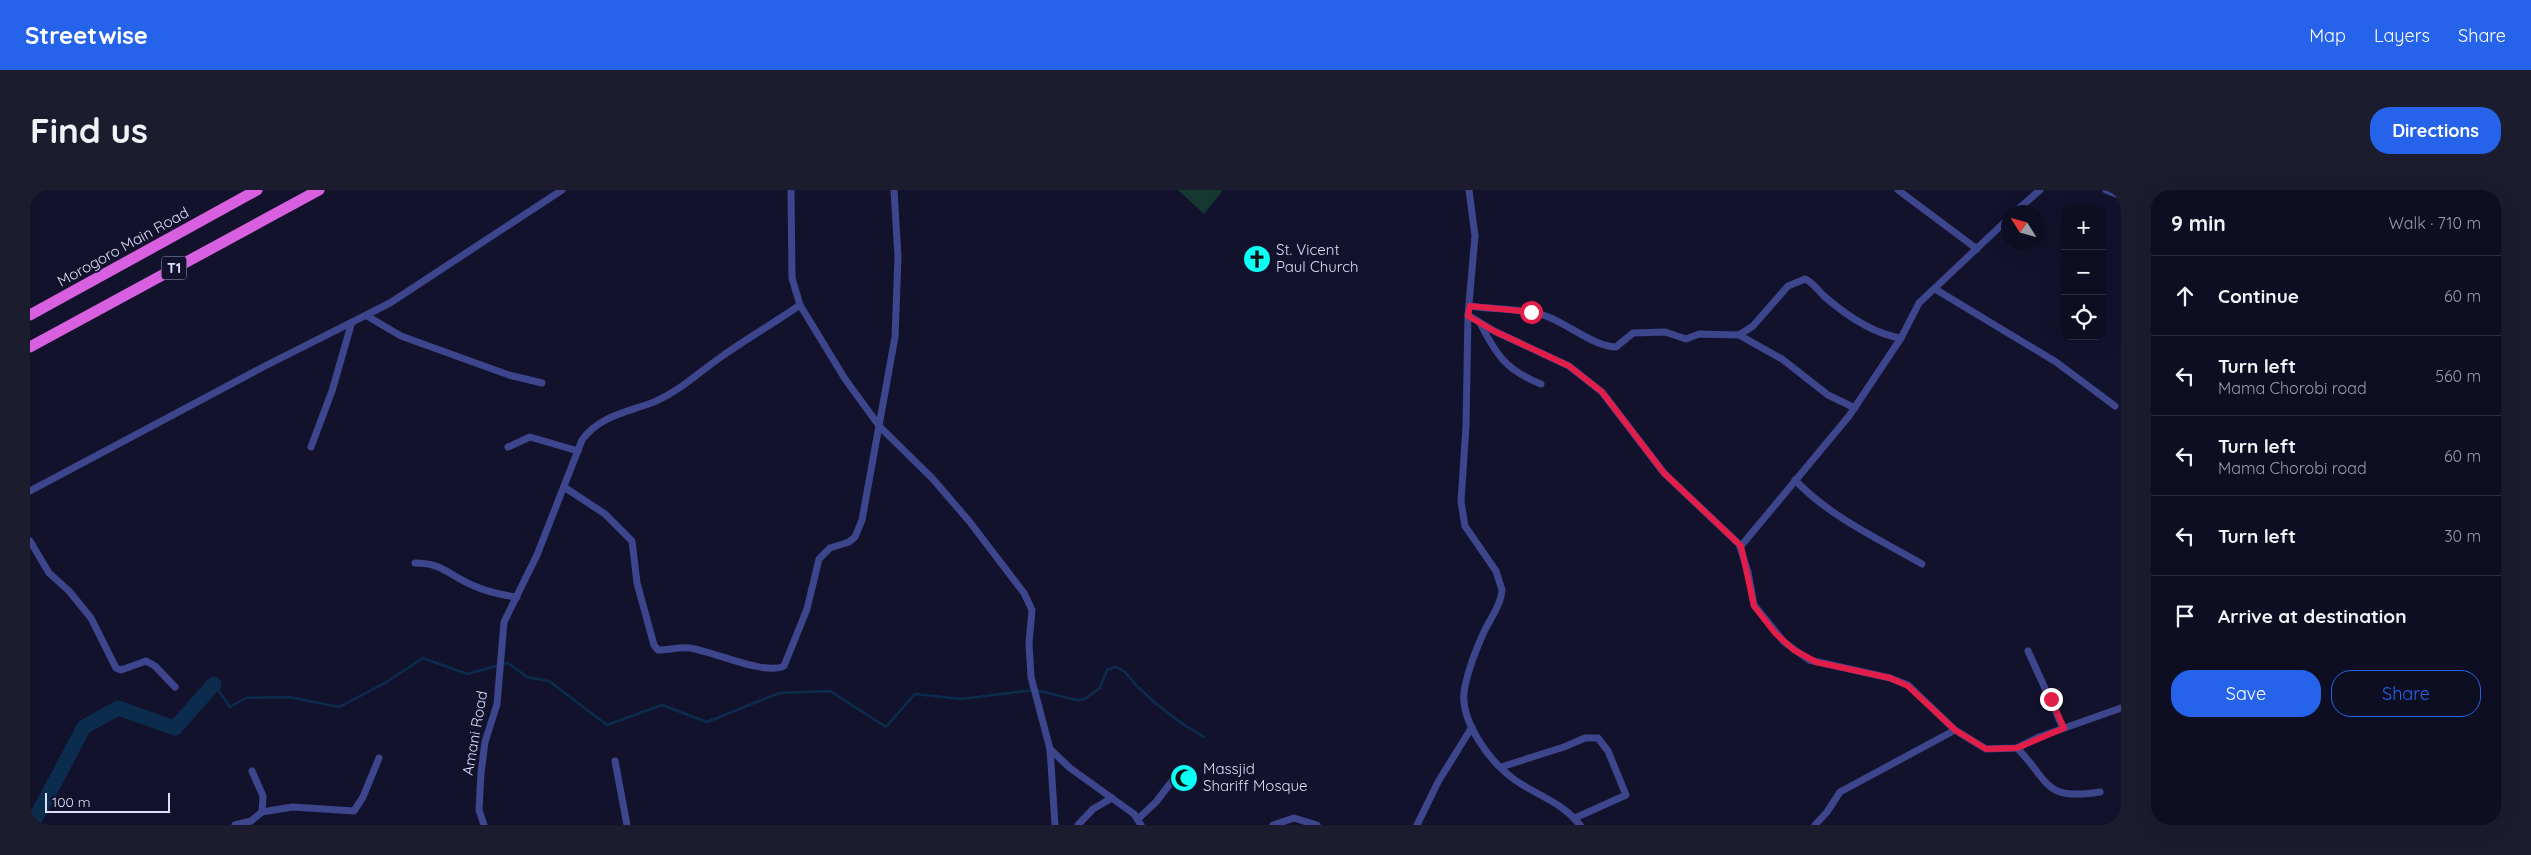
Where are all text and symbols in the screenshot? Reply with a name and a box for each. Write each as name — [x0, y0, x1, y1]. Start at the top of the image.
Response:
text: Streetwise — [25, 20, 148, 50]
text: Map — [2309, 24, 2346, 47]
text: Layers — [2374, 24, 2430, 47]
text: Share — [2458, 24, 2506, 47]
button: Directions — [2370, 107, 2501, 154]
text: Find us — [30, 108, 148, 152]
street label: Morogoro Main Road — [54, 203, 192, 291]
north arrow — [2001, 205, 2046, 250]
map controls — [2061, 205, 2106, 340]
button: + — [2061, 205, 2106, 250]
text: 9 min — [2171, 210, 2226, 236]
text: Walk · 710 m — [2389, 213, 2481, 233]
place label: St. Vicent Paul Church — [1276, 240, 1358, 276]
church icon: St. Vicent Paul Church — [1242, 244, 1272, 274]
button: − — [2061, 250, 2106, 295]
road number: T1 — [162, 256, 186, 280]
icon: ahead — [2171, 282, 2199, 310]
text: Continue — [2218, 284, 2299, 308]
text: 60 m — [2444, 286, 2481, 306]
button: locate — [2061, 295, 2106, 340]
route start — [1520, 301, 1543, 324]
text: Turn left — [2218, 354, 2296, 378]
icon: left — [2171, 362, 2199, 390]
text: 560 m — [2435, 366, 2481, 386]
text: Mama Chorobi road — [2218, 378, 2367, 398]
text: Turn left — [2218, 434, 2296, 458]
icon: left — [2171, 442, 2199, 470]
text: 60 m — [2444, 446, 2481, 466]
text: Mama Chorobi road — [2218, 458, 2367, 478]
icon: left — [2171, 522, 2199, 550]
text: Turn left — [2218, 524, 2296, 548]
text: 30 m — [2444, 526, 2481, 546]
icon: arrive — [2171, 602, 2199, 630]
text: Arrive at destination — [2218, 604, 2407, 628]
button: Save — [2171, 670, 2321, 717]
button: Share — [2331, 670, 2481, 717]
route end — [2040, 688, 2063, 711]
street label: Amani Road — [458, 689, 491, 777]
place label: Massjid Shariff Mosque — [1203, 759, 1308, 795]
mosque icon: Massjid Shariff Mosque — [1169, 763, 1199, 793]
scale bar — [45, 790, 170, 813]
text: 100 m — [52, 793, 90, 811]

